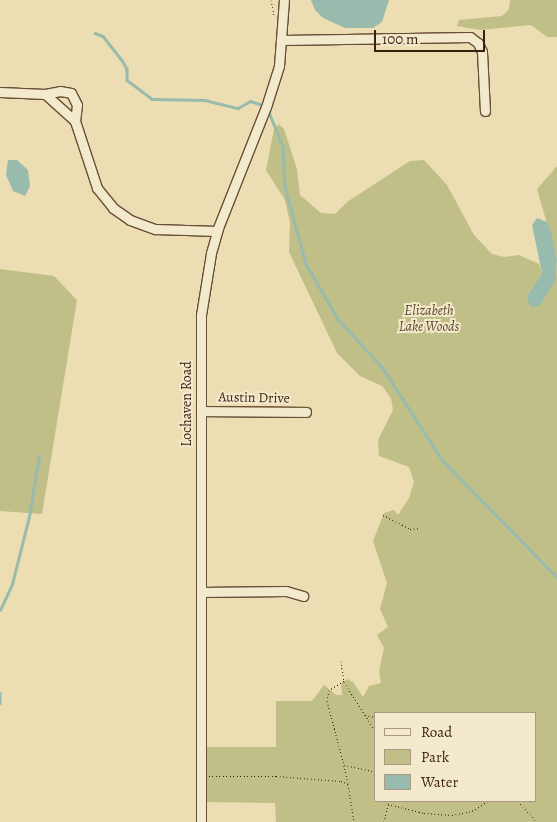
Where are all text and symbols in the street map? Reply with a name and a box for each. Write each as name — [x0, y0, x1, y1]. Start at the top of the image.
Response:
scale bar — [377, 20, 488, 52]
text: 100 m — [382, 29, 419, 49]
park label: Elizabeth Lake Woods — [399, 303, 459, 336]
street label: Lochaven Road — [179, 361, 195, 447]
street label: Austin Drive — [218, 389, 290, 407]
legend — [374, 712, 537, 802]
text: Road — [421, 722, 452, 742]
text: Park — [421, 747, 449, 767]
text: Water — [421, 772, 458, 792]

